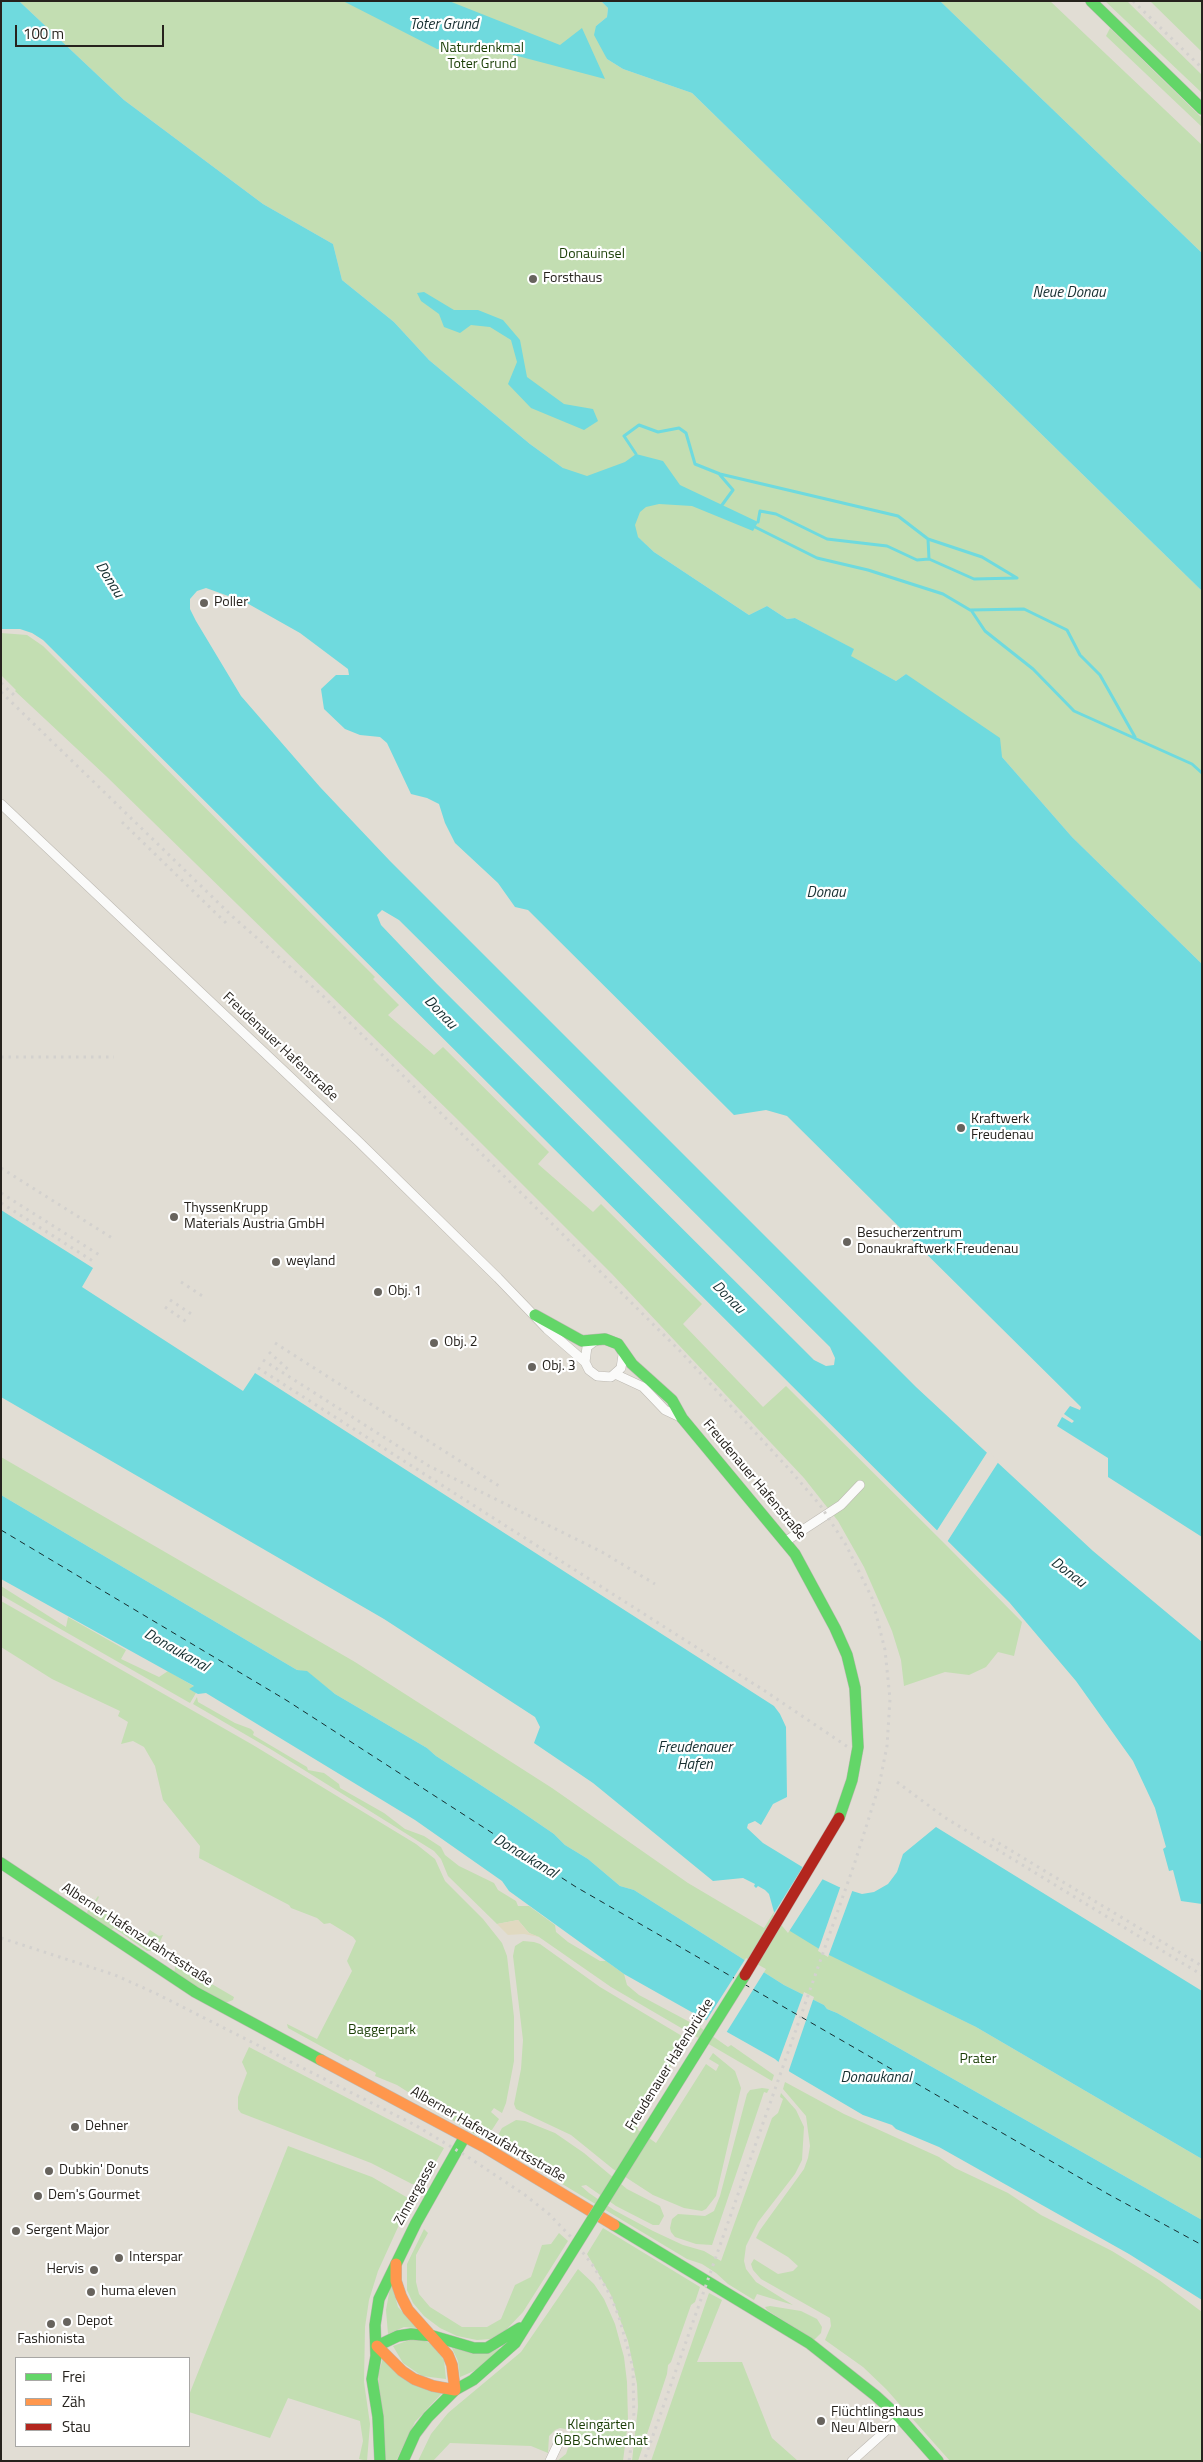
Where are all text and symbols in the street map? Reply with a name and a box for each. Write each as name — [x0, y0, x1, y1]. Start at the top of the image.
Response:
scale bar — [18, 15, 166, 47]
water label: Toter Grund — [410, 16, 478, 34]
text: 100 m — [23, 22, 64, 45]
park label: Naturdenkmal Toter Grund — [440, 41, 524, 74]
park label: Donauinsel — [559, 247, 625, 263]
place label: Forsthaus — [543, 271, 602, 287]
marker: Forsthaus — [527, 273, 539, 285]
water label: Neue Donau — [1033, 284, 1105, 302]
water label: Donau — [91, 559, 127, 601]
place label: Poller — [214, 595, 248, 611]
marker: Poller — [198, 597, 210, 609]
water label: Donau — [807, 884, 845, 902]
street label: Freudenauer Hafenstraße — [219, 989, 341, 1105]
water label: Donau — [420, 993, 460, 1033]
place label: Kraftwerk Freudenau — [971, 1112, 1034, 1144]
marker: Kraftwerk Freudenau — [955, 1122, 967, 1134]
place label: ThyssenKrupp Materials Austria GmbH — [184, 1201, 325, 1234]
marker: ThyssenKrupp Materials Austria GmbH — [168, 1211, 180, 1223]
place label: Besucherzentrum Donaukraftwerk Freudenau — [857, 1226, 1019, 1258]
marker: Besucherzentrum Donaukraftwerk Freudenau — [841, 1236, 853, 1248]
place label: weyland — [286, 1254, 335, 1270]
marker: weyland — [270, 1256, 282, 1268]
water label: Donau — [708, 1278, 748, 1318]
place label: Obj. 1 — [388, 1284, 422, 1300]
marker: Obj. 1 — [372, 1286, 384, 1298]
place label: Obj. 2 — [444, 1335, 478, 1351]
marker: Obj. 2 — [428, 1337, 440, 1349]
place label: Obj. 3 — [542, 1359, 576, 1375]
marker: Obj. 3 — [526, 1361, 538, 1373]
street label: Freudenauer Hafenstraße — [699, 1417, 809, 1543]
water label: Donau — [1047, 1554, 1089, 1592]
water label: Donaukanal — [141, 1625, 211, 1677]
water label: Freudenauer Hafen — [658, 1739, 732, 1774]
water label: Donaukanal — [490, 1831, 560, 1883]
street label: Alberner Hafenzufahrtsstraße — [58, 1880, 216, 1990]
street label: Freudenauer Hafenbrücke — [622, 1996, 718, 2134]
park label: Baggerpark — [348, 2023, 416, 2039]
park label: Prater — [960, 2052, 996, 2068]
water label: Donaukanal — [840, 2069, 912, 2087]
street label: Alberner Hafenzufahrtsstraße — [407, 2084, 569, 2186]
place label: Dehner — [85, 2119, 128, 2135]
marker: Dehner — [69, 2121, 81, 2133]
street label: Zinnergasse — [391, 2158, 441, 2228]
place label: Dubkin' Donuts — [59, 2163, 149, 2179]
marker: Dubkin' Donuts — [43, 2165, 55, 2177]
place label: Dem's Gourmet — [48, 2188, 140, 2204]
marker: Dem's Gourmet — [32, 2190, 44, 2202]
place label: Sergent Major — [26, 2223, 109, 2239]
marker: Sergent Major — [10, 2225, 22, 2237]
place label: Interspar — [129, 2250, 182, 2266]
marker: Interspar — [113, 2252, 125, 2264]
place label: Hervis — [46, 2262, 84, 2278]
marker: Hervis — [88, 2264, 100, 2276]
place label: huma eleven — [101, 2284, 176, 2300]
marker: huma eleven — [85, 2286, 97, 2298]
place label: Depot — [77, 2314, 113, 2330]
marker: Depot — [61, 2316, 73, 2328]
marker: Fashionista — [45, 2318, 57, 2330]
place label: Fashionista — [17, 2332, 85, 2348]
legend — [15, 2357, 190, 2447]
text: Frei — [62, 2365, 85, 2388]
text: Zäh — [62, 2390, 86, 2413]
place label: Flüchtlingshaus Neu Albern — [831, 2405, 924, 2438]
text: Stau — [62, 2415, 91, 2438]
marker: Flüchtlingshaus Neu Albern — [815, 2415, 827, 2427]
park label: Kleingärten ÖBB Schwechat — [554, 2418, 648, 2450]

